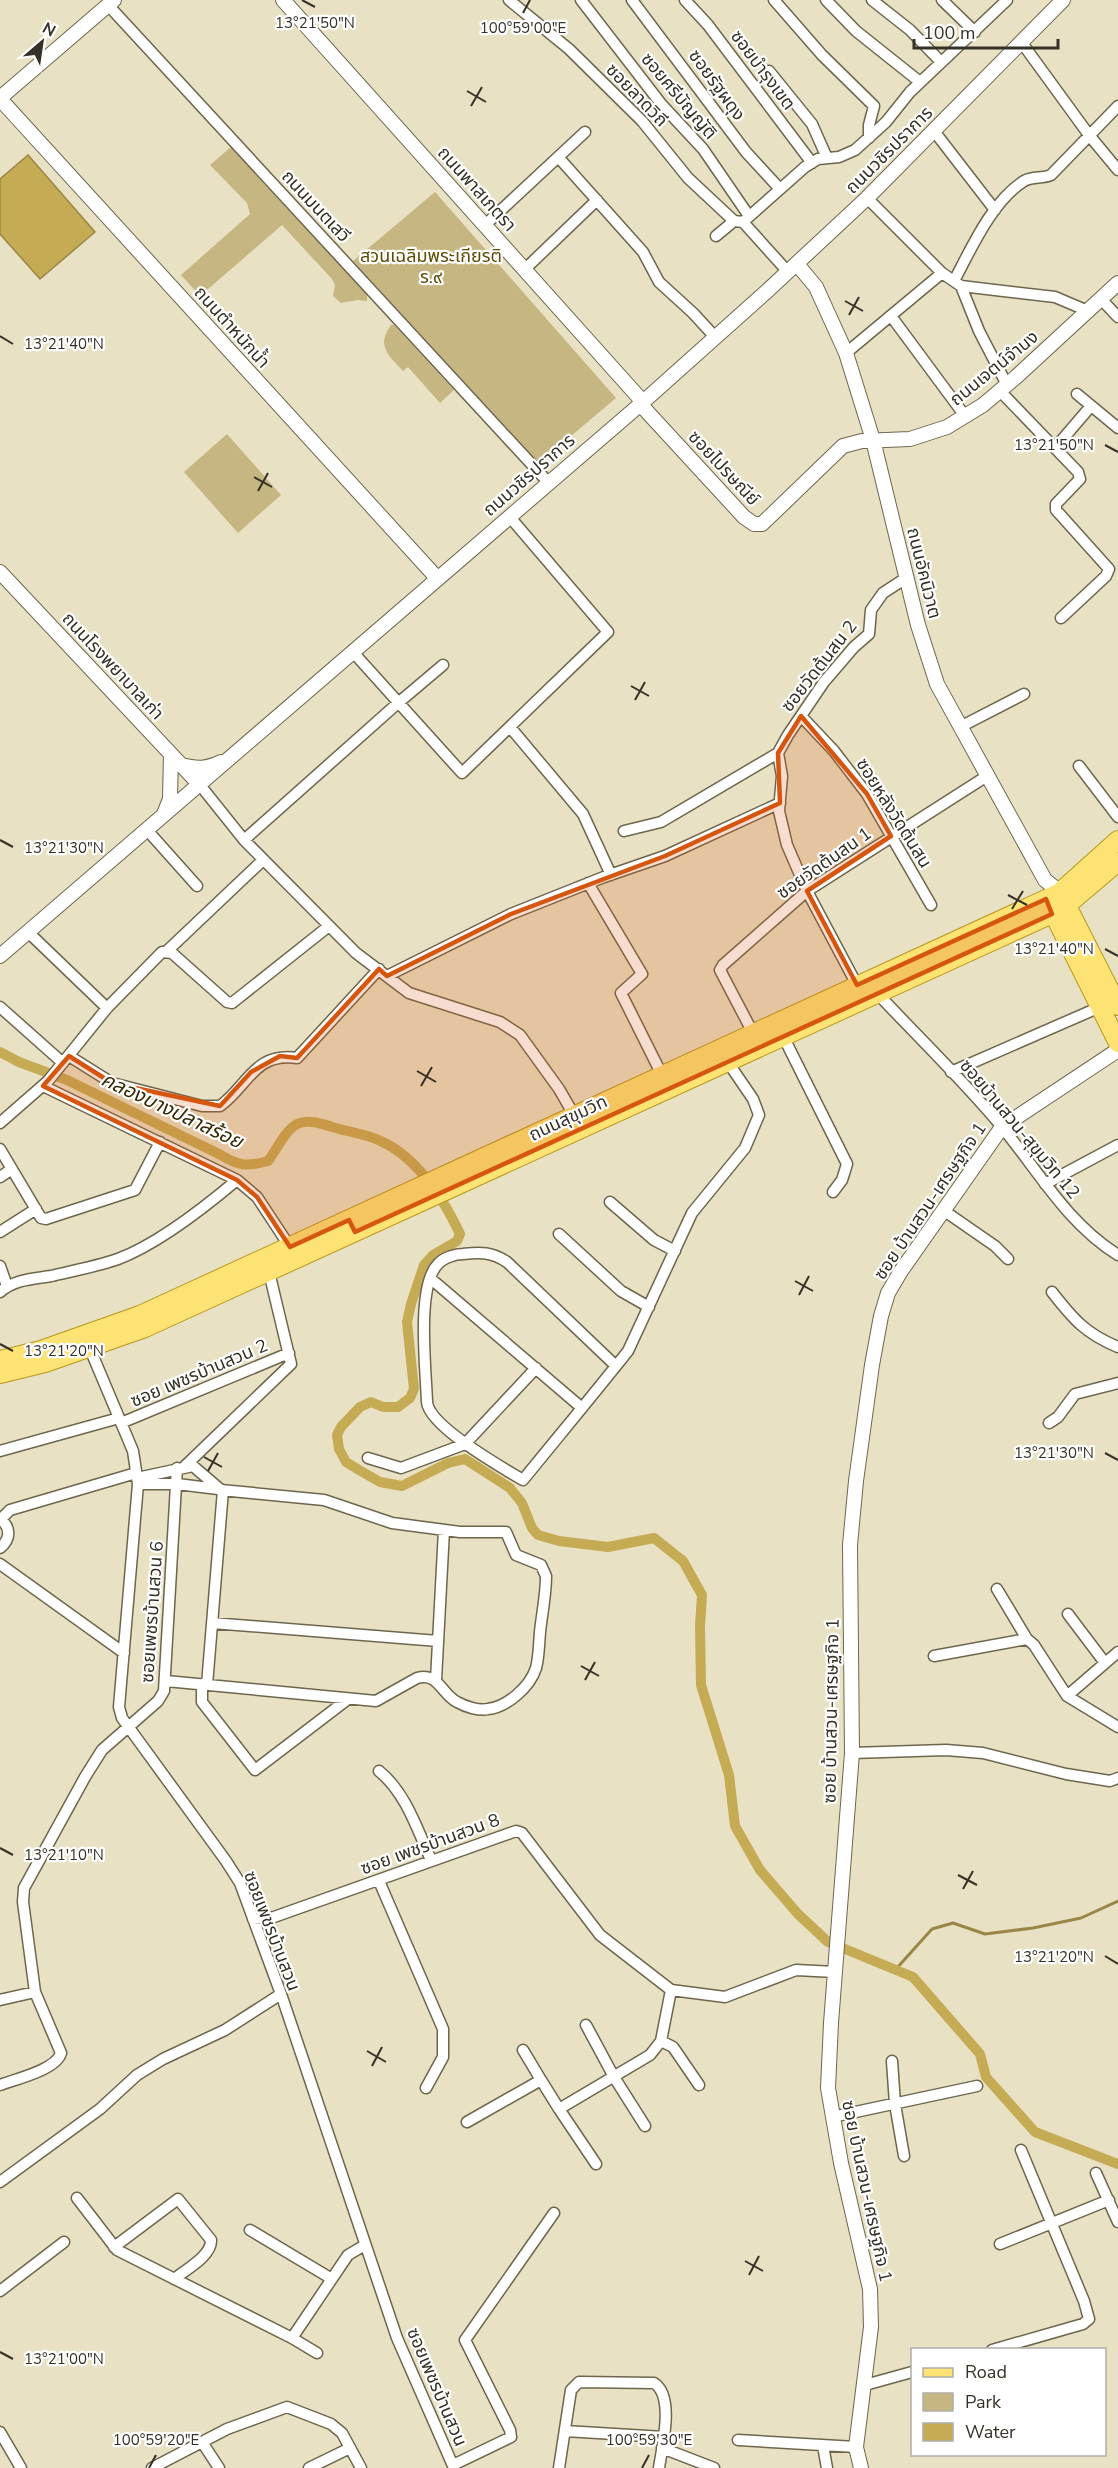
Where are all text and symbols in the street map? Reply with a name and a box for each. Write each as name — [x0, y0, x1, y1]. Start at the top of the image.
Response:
north arrow — [12, 12, 72, 72]
scale bar — [914, 12, 1058, 50]
text: 13°21'50"N — [275, 13, 355, 33]
text: N — [38, 17, 59, 42]
text: 100°59'00"E — [480, 18, 566, 38]
text: 100 m — [923, 21, 975, 45]
street label: ซอยบำรุงเขต — [725, 25, 801, 115]
street label: ซอยรัฐผดุง — [683, 45, 751, 125]
street label: ซอยศรีบัญญัติ — [636, 48, 722, 144]
street label: ซอยลาดวิถี — [601, 58, 673, 132]
street label: ถนนวชิรปราการ — [840, 101, 938, 199]
street label: ถนนพาสเภตรา — [432, 141, 522, 237]
street label: ถนนมนตเสวี — [276, 165, 356, 247]
park label: สวนเฉลิมพระเกียรติ ร.๙ — [360, 244, 502, 289]
street label: ถนนตำหนักน้ำ — [189, 280, 276, 373]
street label: ถนนเจตน์จำนง — [945, 325, 1043, 411]
text: 13°21'40"N — [24, 334, 104, 354]
street label: ซอยไปรษณีย์ — [683, 425, 765, 511]
street label: ถนนวชิรปราการ — [478, 428, 580, 522]
text: 13°21'50"N — [1014, 435, 1094, 455]
street label: ถนนอัคนิวาต — [901, 525, 947, 621]
street label: ถนนโรงพยาบาลเก่า — [57, 607, 169, 725]
street label: ซอยวัดต้นสน 2 — [776, 615, 862, 717]
street label: ซอยหลังวัดต้นสน — [851, 754, 937, 872]
street label: ซอยวัดต้นสน 1 — [772, 822, 876, 904]
text: 13°21'30"N — [24, 838, 104, 858]
text: 13°21'40"N — [1014, 939, 1094, 959]
street label: ซอยบ้านสวน-สุขุมวิท 12 — [954, 1054, 1086, 1204]
water label: คลองบางปลาสร้อย — [97, 1066, 249, 1156]
street label: ถนนสุขุมวิท — [525, 1089, 611, 1147]
street label: ซอย บ้านสวน-เศรษฐกิจ 1 — [868, 1118, 992, 1284]
street label: ซอย เพชรบ้านสวน 2 — [127, 1333, 271, 1413]
text: 13°21'20"N — [24, 1341, 104, 1361]
text: 13°21'30"N — [1014, 1443, 1094, 1463]
street label: ซอยเพชรบ้านสวน 6 — [135, 1540, 169, 1684]
street label: ซอย บ้านสวน-เศรษฐกิจ 1 — [817, 1618, 845, 1804]
street label: ซอย เพชรบ้านสวน 8 — [357, 1808, 503, 1880]
text: 13°21'10"N — [24, 1845, 104, 1865]
street label: ซอยเพชรบ้านสวน — [238, 1868, 306, 1994]
text: 13°21'20"N — [1014, 1947, 1094, 1967]
street label: ซอย บ้านสวน-เศรษฐกิจ 1 — [836, 2098, 898, 2284]
street label: ซอยเพชรบ้านสวน — [401, 2324, 473, 2450]
legend — [911, 2348, 1106, 2456]
text: 13°21'00"N — [24, 2349, 104, 2369]
text: Road — [965, 2360, 1007, 2384]
text: Park — [965, 2390, 1002, 2414]
text: Water — [965, 2420, 1016, 2444]
text: 100°59'20"E — [113, 2430, 199, 2450]
text: 100°59'30"E — [606, 2430, 692, 2450]

